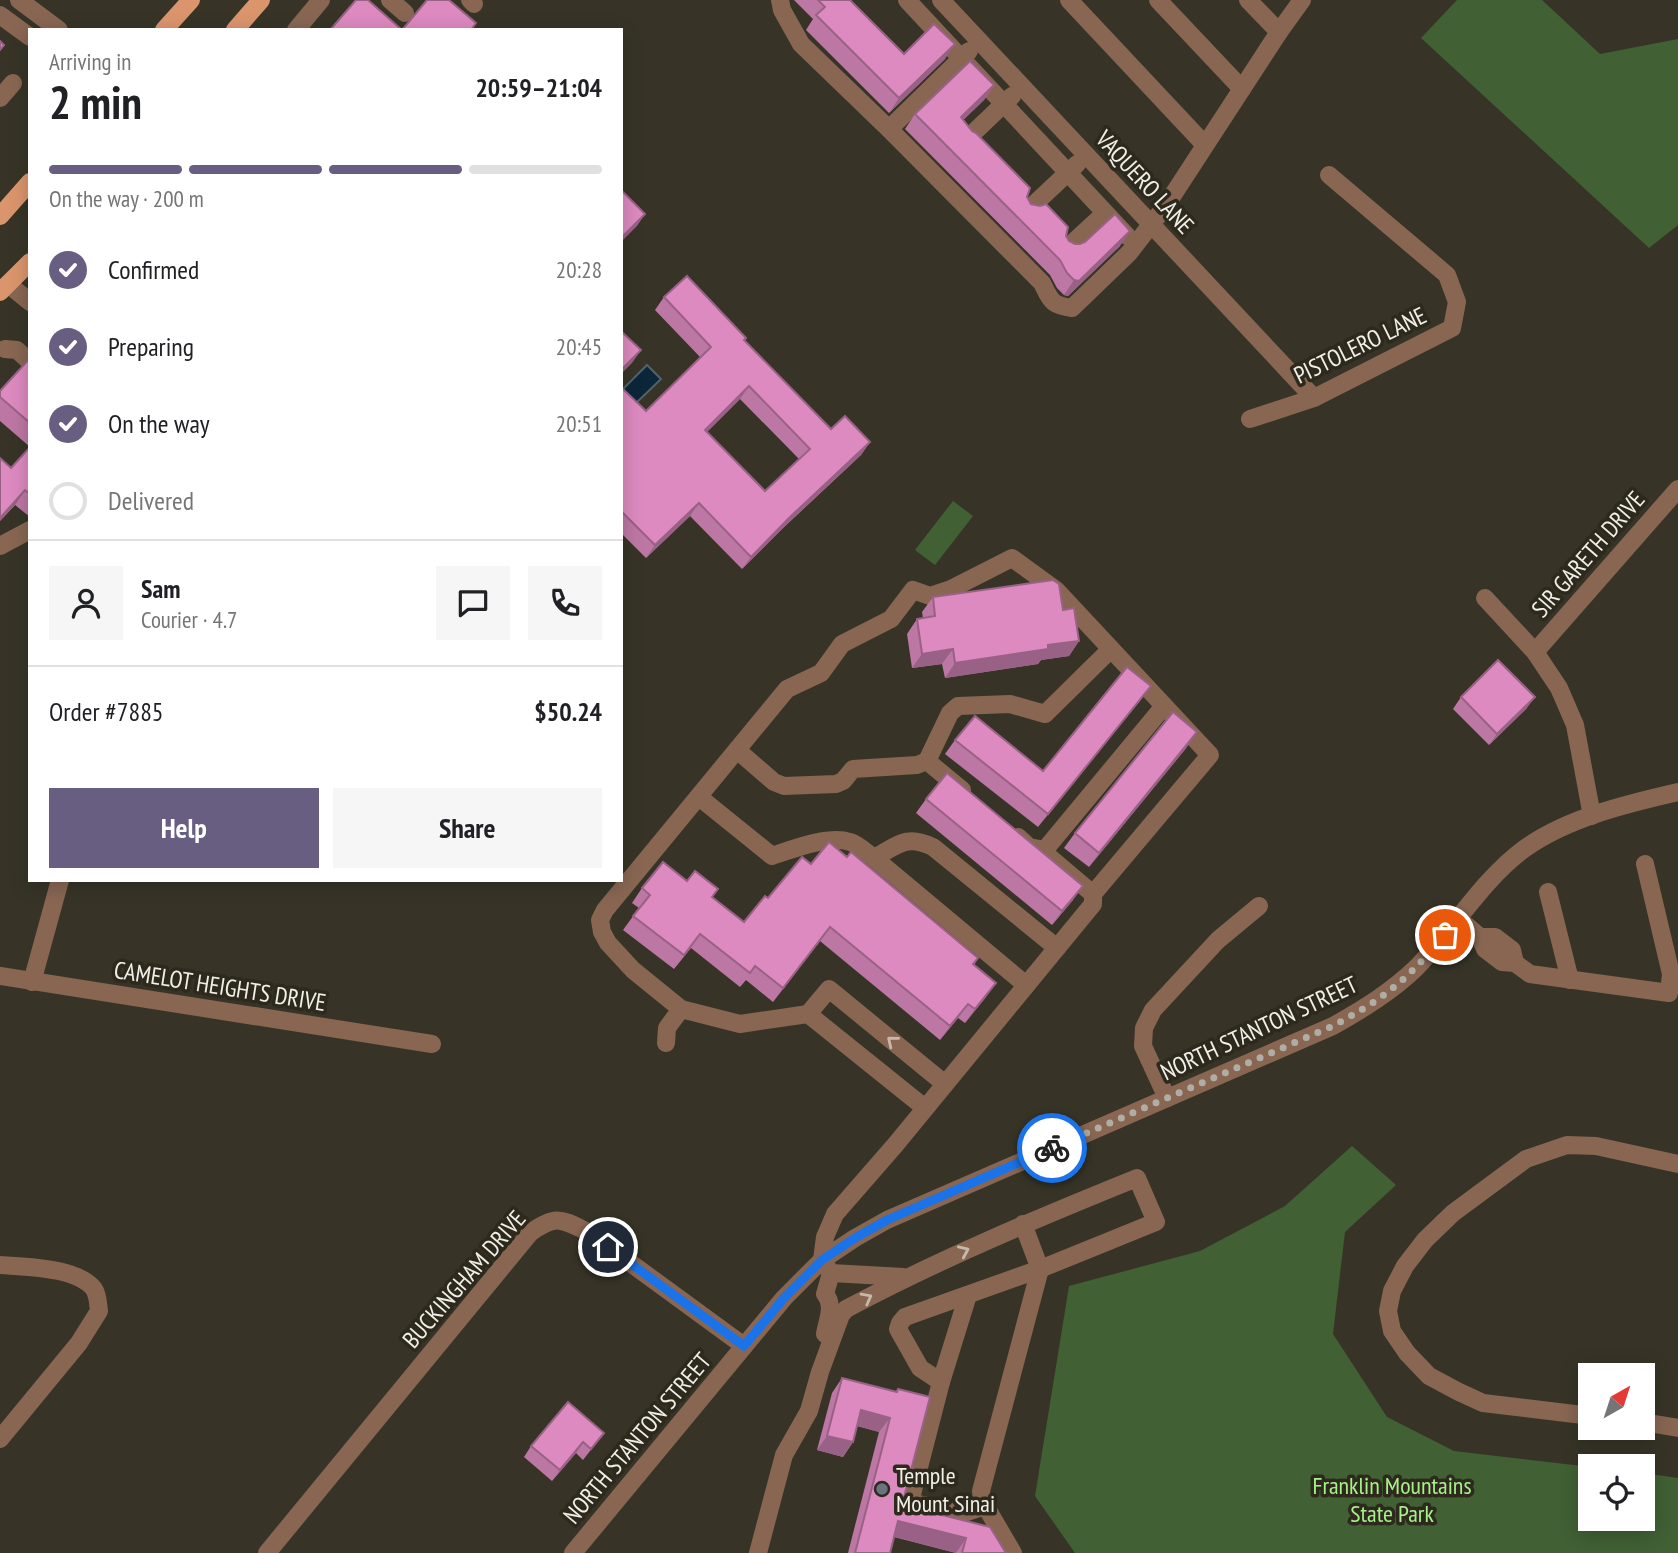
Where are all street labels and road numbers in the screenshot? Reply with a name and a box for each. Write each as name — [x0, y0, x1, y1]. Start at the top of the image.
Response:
street label: VAQUERO LANE — [1088, 123, 1201, 240]
street label: PISTOLERO LANE — [1289, 300, 1431, 390]
street label: SIR GARETH DRIVE — [1525, 484, 1651, 624]
street label: CAMELOT HEIGHTS DRIVE — [112, 954, 328, 1018]
street label: NORTH STANTON STREET — [1155, 969, 1363, 1087]
street label: BUCKINGHAM DRIVE — [396, 1204, 532, 1354]
street label: NORTH STANTON STREET — [556, 1346, 718, 1530]

